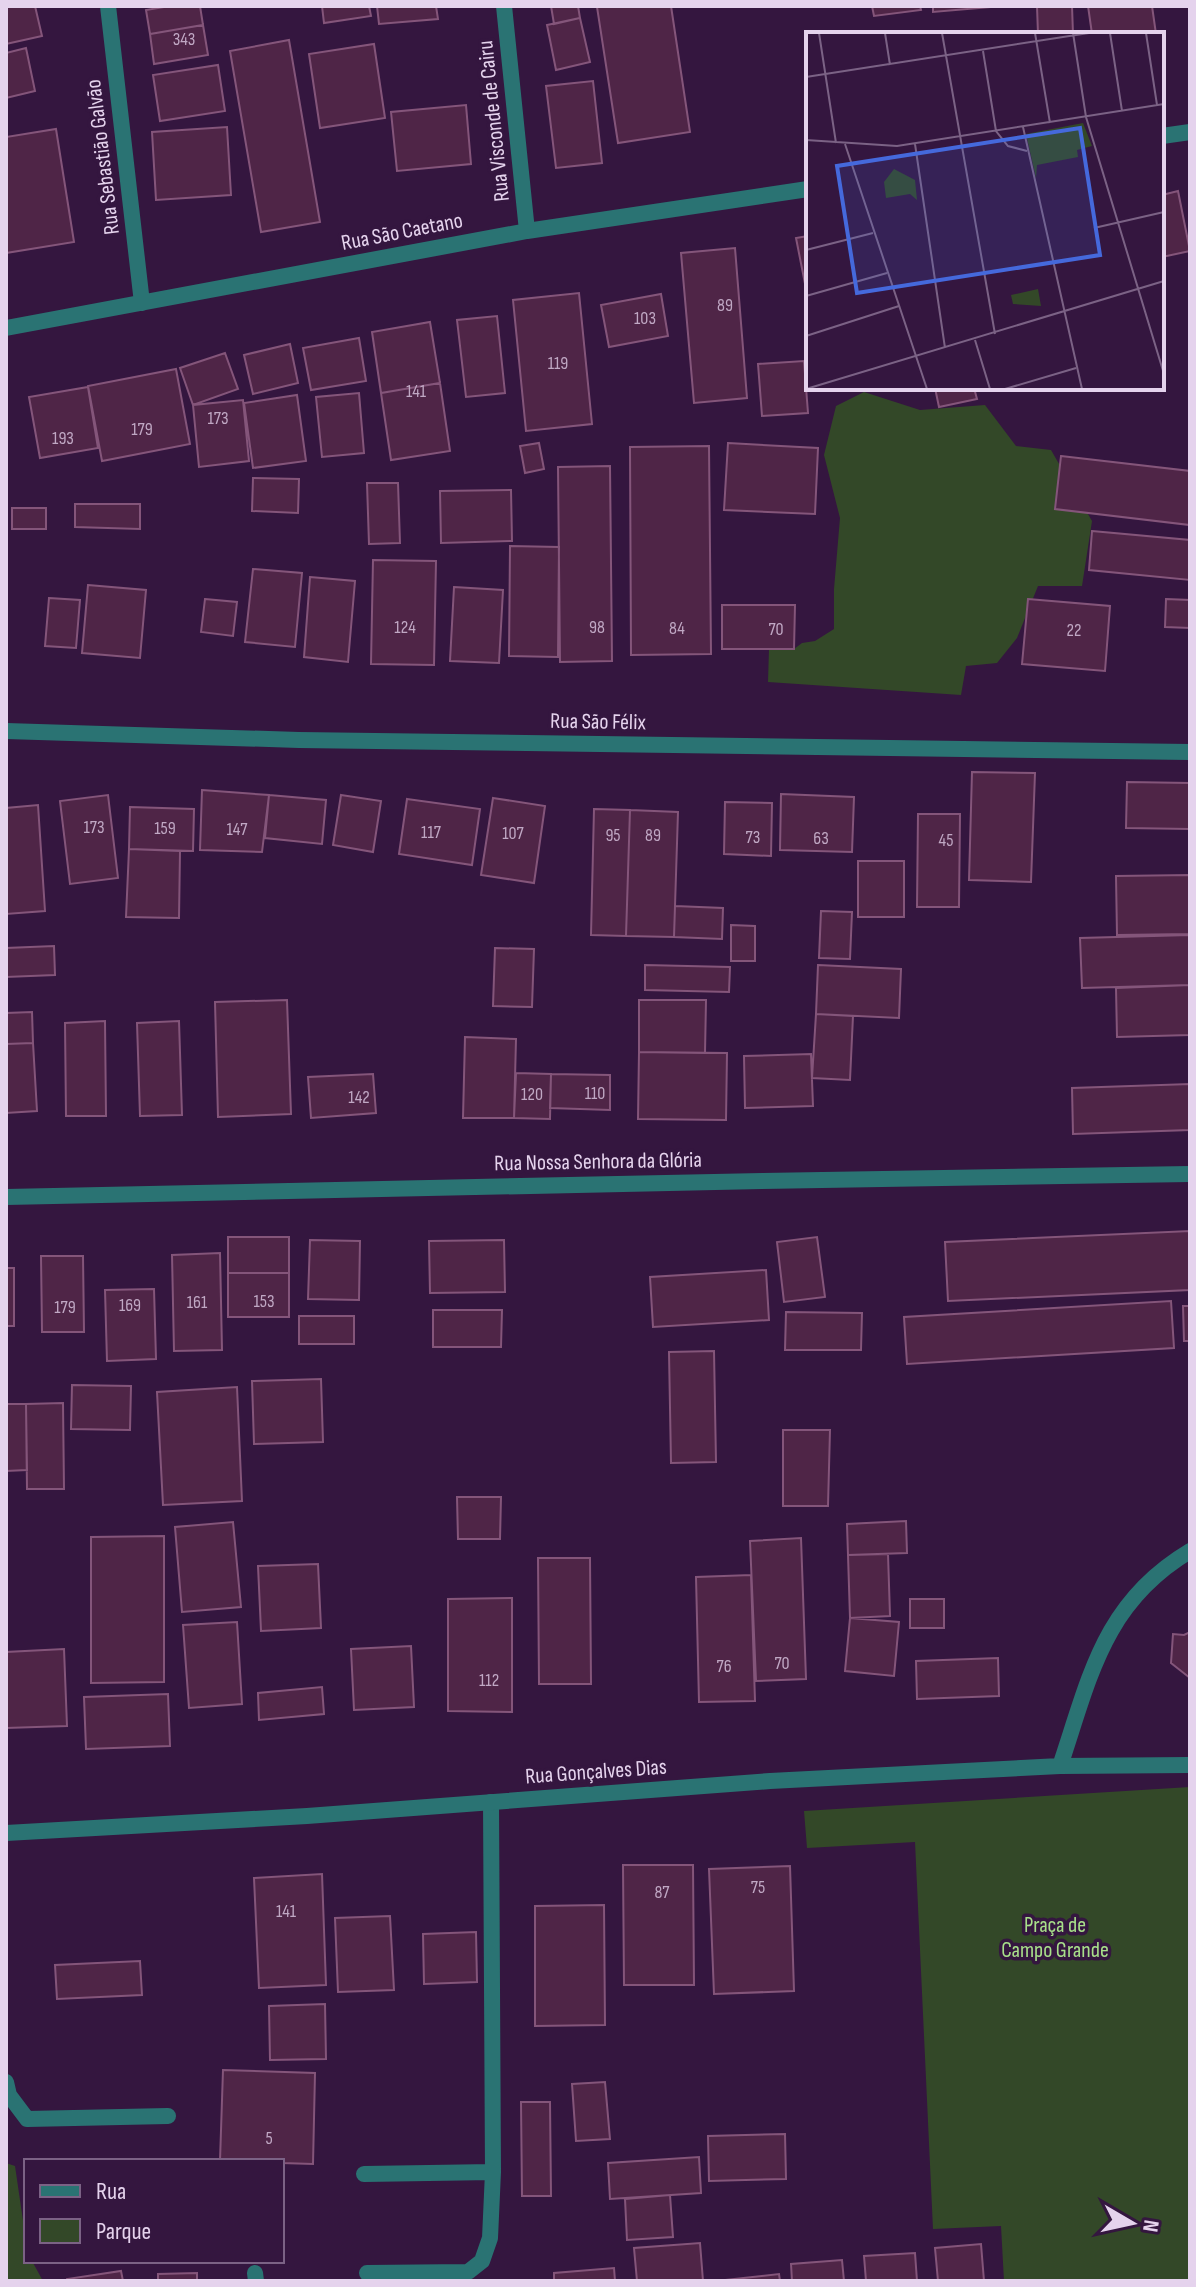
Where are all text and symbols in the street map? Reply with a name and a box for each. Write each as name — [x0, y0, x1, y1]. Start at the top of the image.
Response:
house number: 343 — [173, 29, 195, 50]
inset map — [806, 32, 1164, 390]
street label: Rua Visconde de Cairu — [472, 39, 516, 203]
street label: Rua Sebastião Galvão — [80, 78, 126, 236]
street label: Rua São Caetano — [339, 207, 465, 257]
house number: 89 — [717, 295, 733, 316]
house number: 103 — [634, 308, 656, 329]
house number: 119 — [548, 353, 568, 374]
house number: 141 — [406, 381, 427, 402]
house number: 173 — [207, 408, 229, 429]
house number: 179 — [131, 419, 153, 440]
house number: 193 — [52, 428, 74, 449]
house number: 124 — [394, 617, 416, 638]
house number: 98 — [589, 617, 605, 638]
house number: 84 — [669, 618, 685, 639]
house number: 70 — [768, 619, 784, 640]
house number: 22 — [1067, 620, 1081, 641]
street label: Rua São Félix — [550, 708, 647, 736]
house number: 173 — [83, 817, 105, 838]
house number: 159 — [154, 818, 176, 839]
house number: 147 — [227, 819, 248, 840]
house number: 117 — [421, 822, 442, 843]
house number: 107 — [502, 823, 525, 844]
house number: 95 — [605, 825, 621, 846]
house number: 89 — [645, 825, 661, 846]
house number: 73 — [746, 827, 760, 848]
house number: 63 — [813, 828, 829, 849]
house number: 45 — [939, 830, 953, 851]
house number: 110 — [585, 1083, 605, 1104]
house number: 120 — [521, 1084, 543, 1105]
house number: 142 — [348, 1087, 370, 1108]
street label: Rua Nossa Senhora da Glória — [494, 1147, 702, 1177]
house number: 153 — [253, 1291, 275, 1312]
house number: 161 — [187, 1292, 208, 1313]
house number: 169 — [119, 1295, 141, 1316]
house number: 179 — [54, 1297, 76, 1318]
house number: 70 — [774, 1653, 790, 1674]
house number: 76 — [716, 1656, 732, 1677]
house number: 112 — [479, 1670, 499, 1691]
street label: Rua Gonçalves Dias — [524, 1754, 668, 1790]
house number: 75 — [751, 1877, 765, 1898]
house number: 87 — [654, 1882, 670, 1903]
house number: 141 — [276, 1901, 297, 1922]
park label: Praça de Campo Grande — [1001, 1912, 1109, 1964]
house number: 5 — [265, 2128, 273, 2149]
legend — [24, 2159, 284, 2263]
text: Rua — [96, 2177, 126, 2206]
north arrow — [1092, 2183, 1172, 2263]
text: Parque — [96, 2217, 151, 2246]
text: N — [1136, 2218, 1165, 2234]

